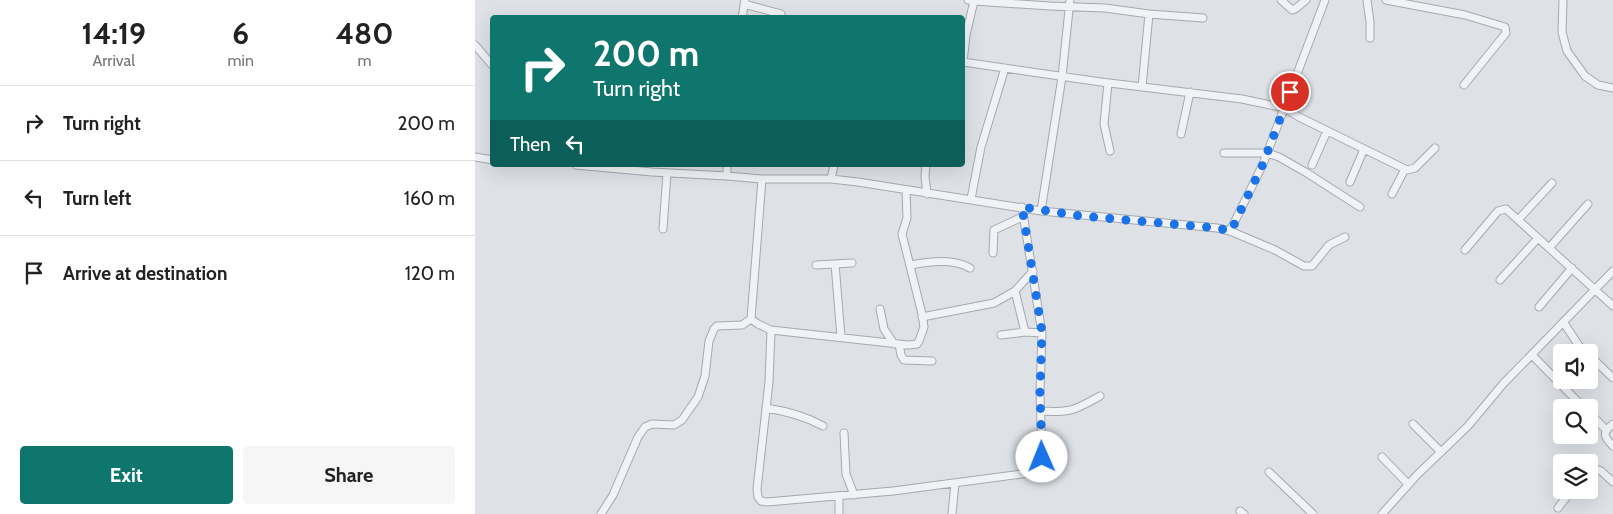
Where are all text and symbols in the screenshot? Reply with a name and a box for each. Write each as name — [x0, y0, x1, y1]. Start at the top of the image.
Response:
text: 14:19 — [82, 15, 146, 52]
text: 6 — [232, 15, 249, 52]
text: 480 — [335, 15, 393, 52]
text: 200 m — [593, 32, 699, 75]
icon: right — [510, 35, 575, 100]
text: Arrival — [92, 51, 135, 70]
text: min — [227, 51, 254, 70]
text: m — [357, 51, 371, 70]
pin — [1269, 71, 1311, 113]
text: Turn right — [593, 75, 680, 102]
icon: arrive — [1276, 78, 1304, 106]
icon: right — [20, 109, 48, 137]
text: Turn right — [63, 112, 141, 135]
text: 200 m — [398, 112, 455, 135]
icon: left — [561, 130, 589, 158]
text: Then — [510, 133, 551, 156]
icon: left — [20, 184, 48, 212]
text: Turn left — [63, 187, 131, 210]
text: 160 m — [404, 187, 455, 210]
icon: arrive — [20, 259, 48, 287]
text: Arrive at destination — [63, 262, 227, 285]
text: 120 m — [405, 262, 455, 285]
map controls — [1553, 344, 1598, 499]
button: sound — [1553, 344, 1598, 389]
button: search — [1553, 399, 1598, 444]
position arrow — [1015, 430, 1067, 482]
button: Exit — [20, 446, 233, 504]
button: Share — [243, 446, 455, 504]
button: layers — [1553, 454, 1598, 499]

